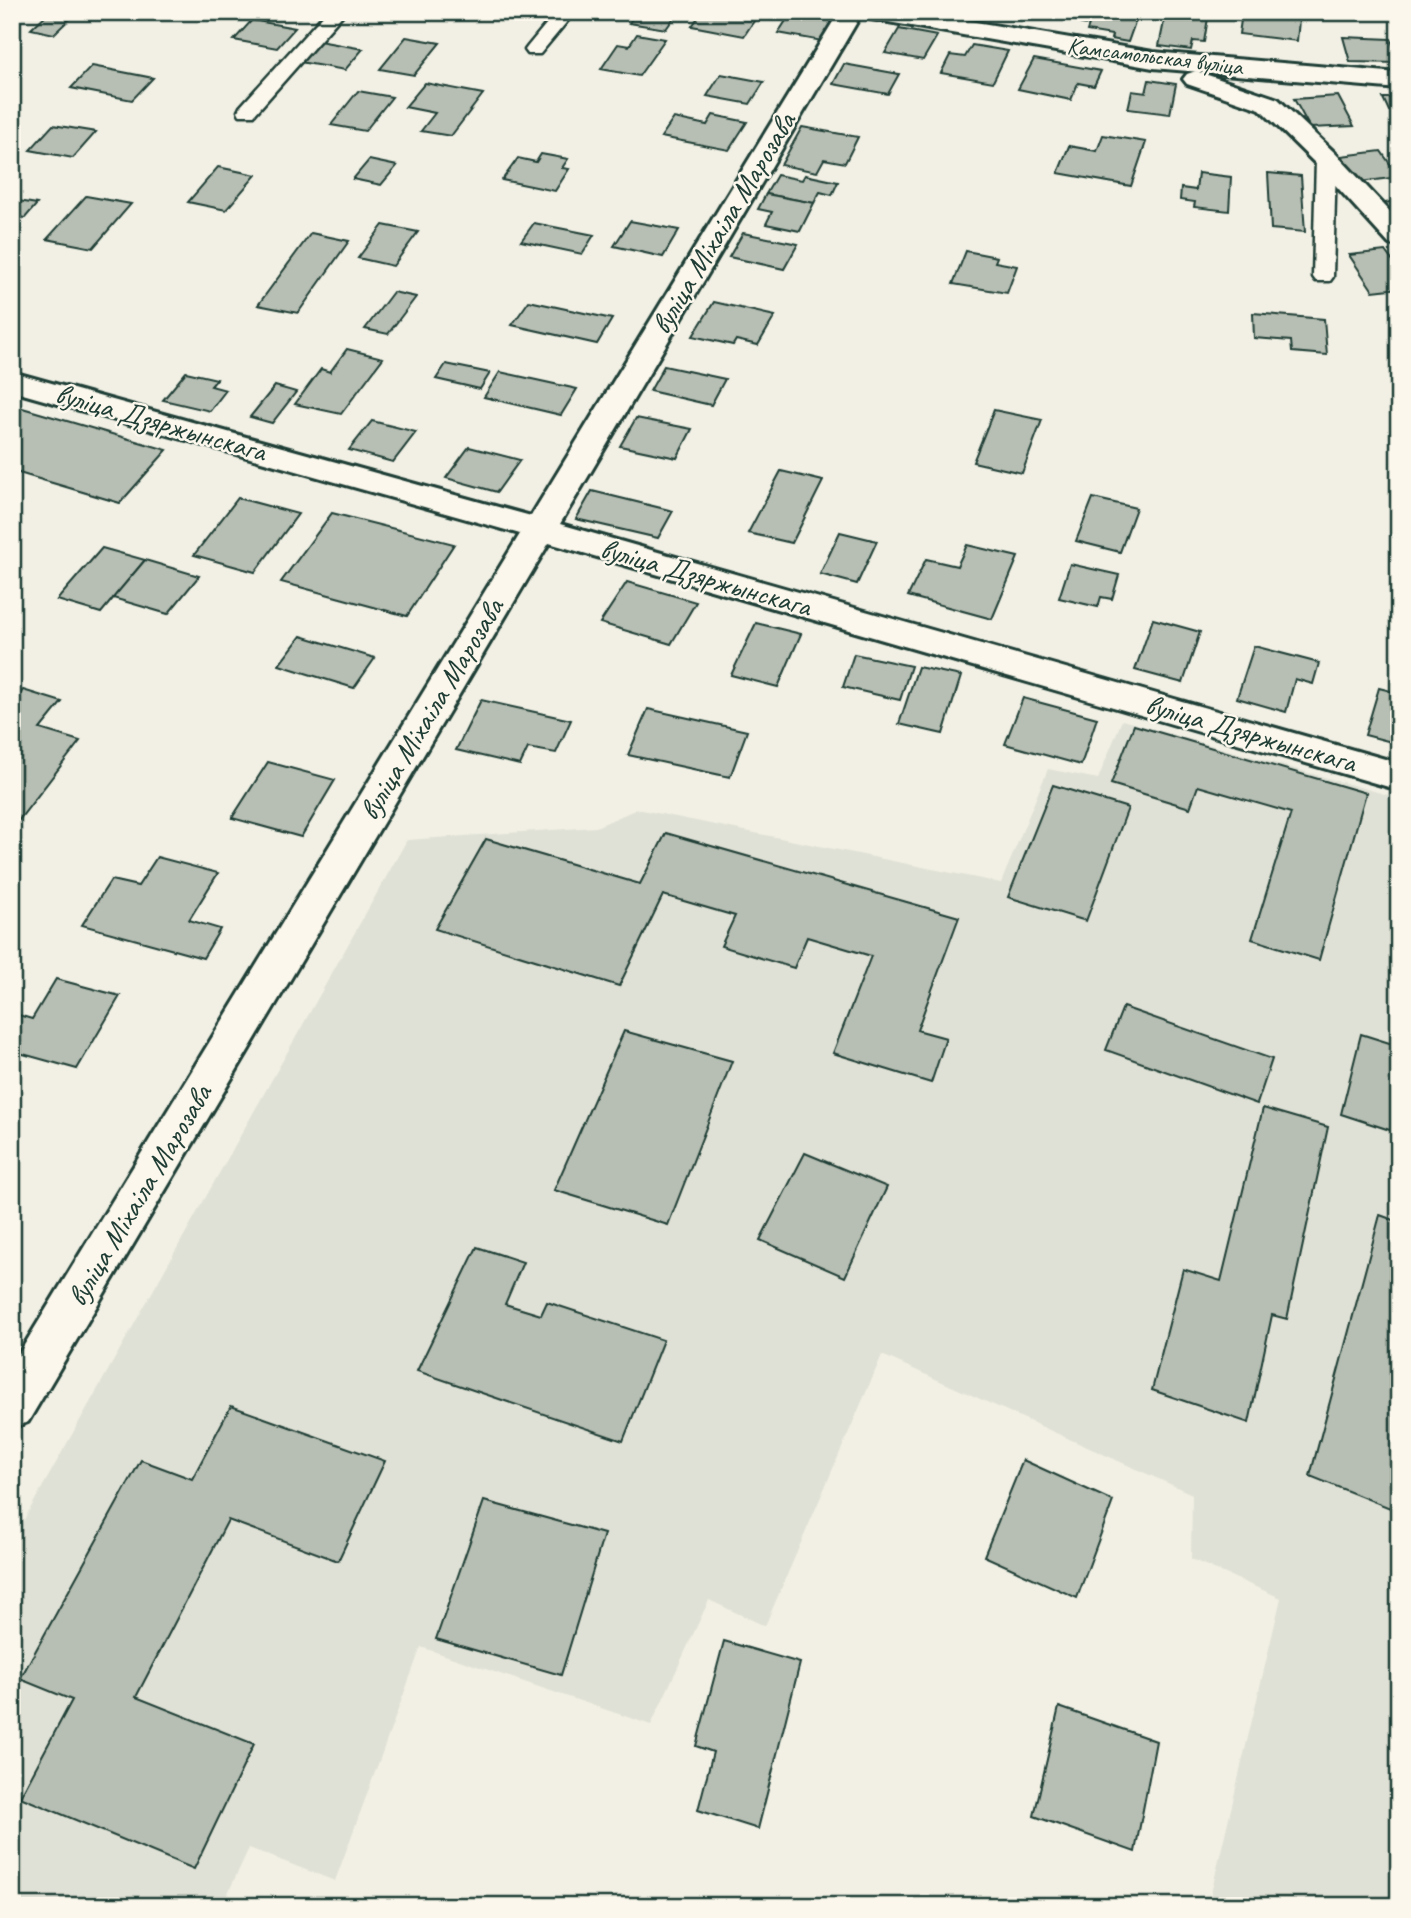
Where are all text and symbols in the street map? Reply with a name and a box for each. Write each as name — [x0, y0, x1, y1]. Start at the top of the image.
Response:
street label: Камсамольская вуліца — [1065, 30, 1246, 82]
street label: вуліца Міхаіла Марозава — [642, 104, 805, 341]
street label: вуліца Дзяржынскага — [51, 374, 273, 471]
street label: вуліца Дзяржынскага — [596, 529, 818, 626]
street label: вуліца Міхаіла Марозава — [350, 590, 513, 827]
street label: вуліца Дзяржынскага — [1141, 685, 1363, 782]
street label: вуліца Міхаіла Марозава — [58, 1076, 221, 1313]

